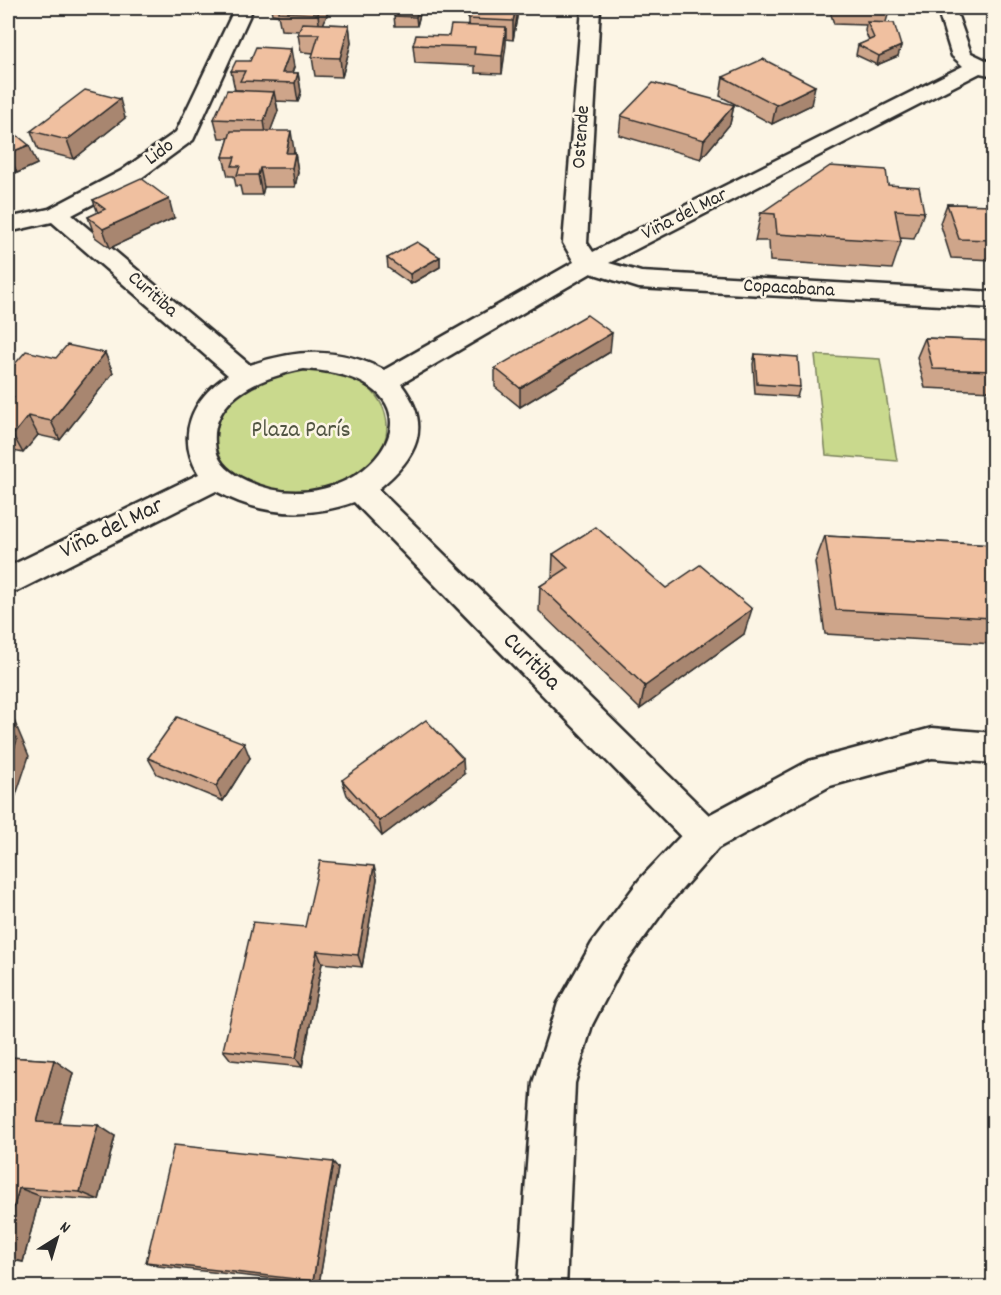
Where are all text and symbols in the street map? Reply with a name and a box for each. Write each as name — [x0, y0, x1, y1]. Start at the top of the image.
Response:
street label: Ostende — [566, 104, 598, 170]
street label: Lido — [140, 133, 180, 173]
street label: Viña del Mar — [637, 181, 733, 248]
street label: Curitiba — [121, 265, 184, 325]
street label: Copacabana — [743, 273, 836, 305]
park label: Plaza París — [251, 414, 351, 448]
street label: Viña del Mar — [55, 489, 169, 569]
street label: Curitiba — [494, 625, 568, 699]
north arrow — [27, 1208, 87, 1268]
text: N — [54, 1216, 75, 1240]

